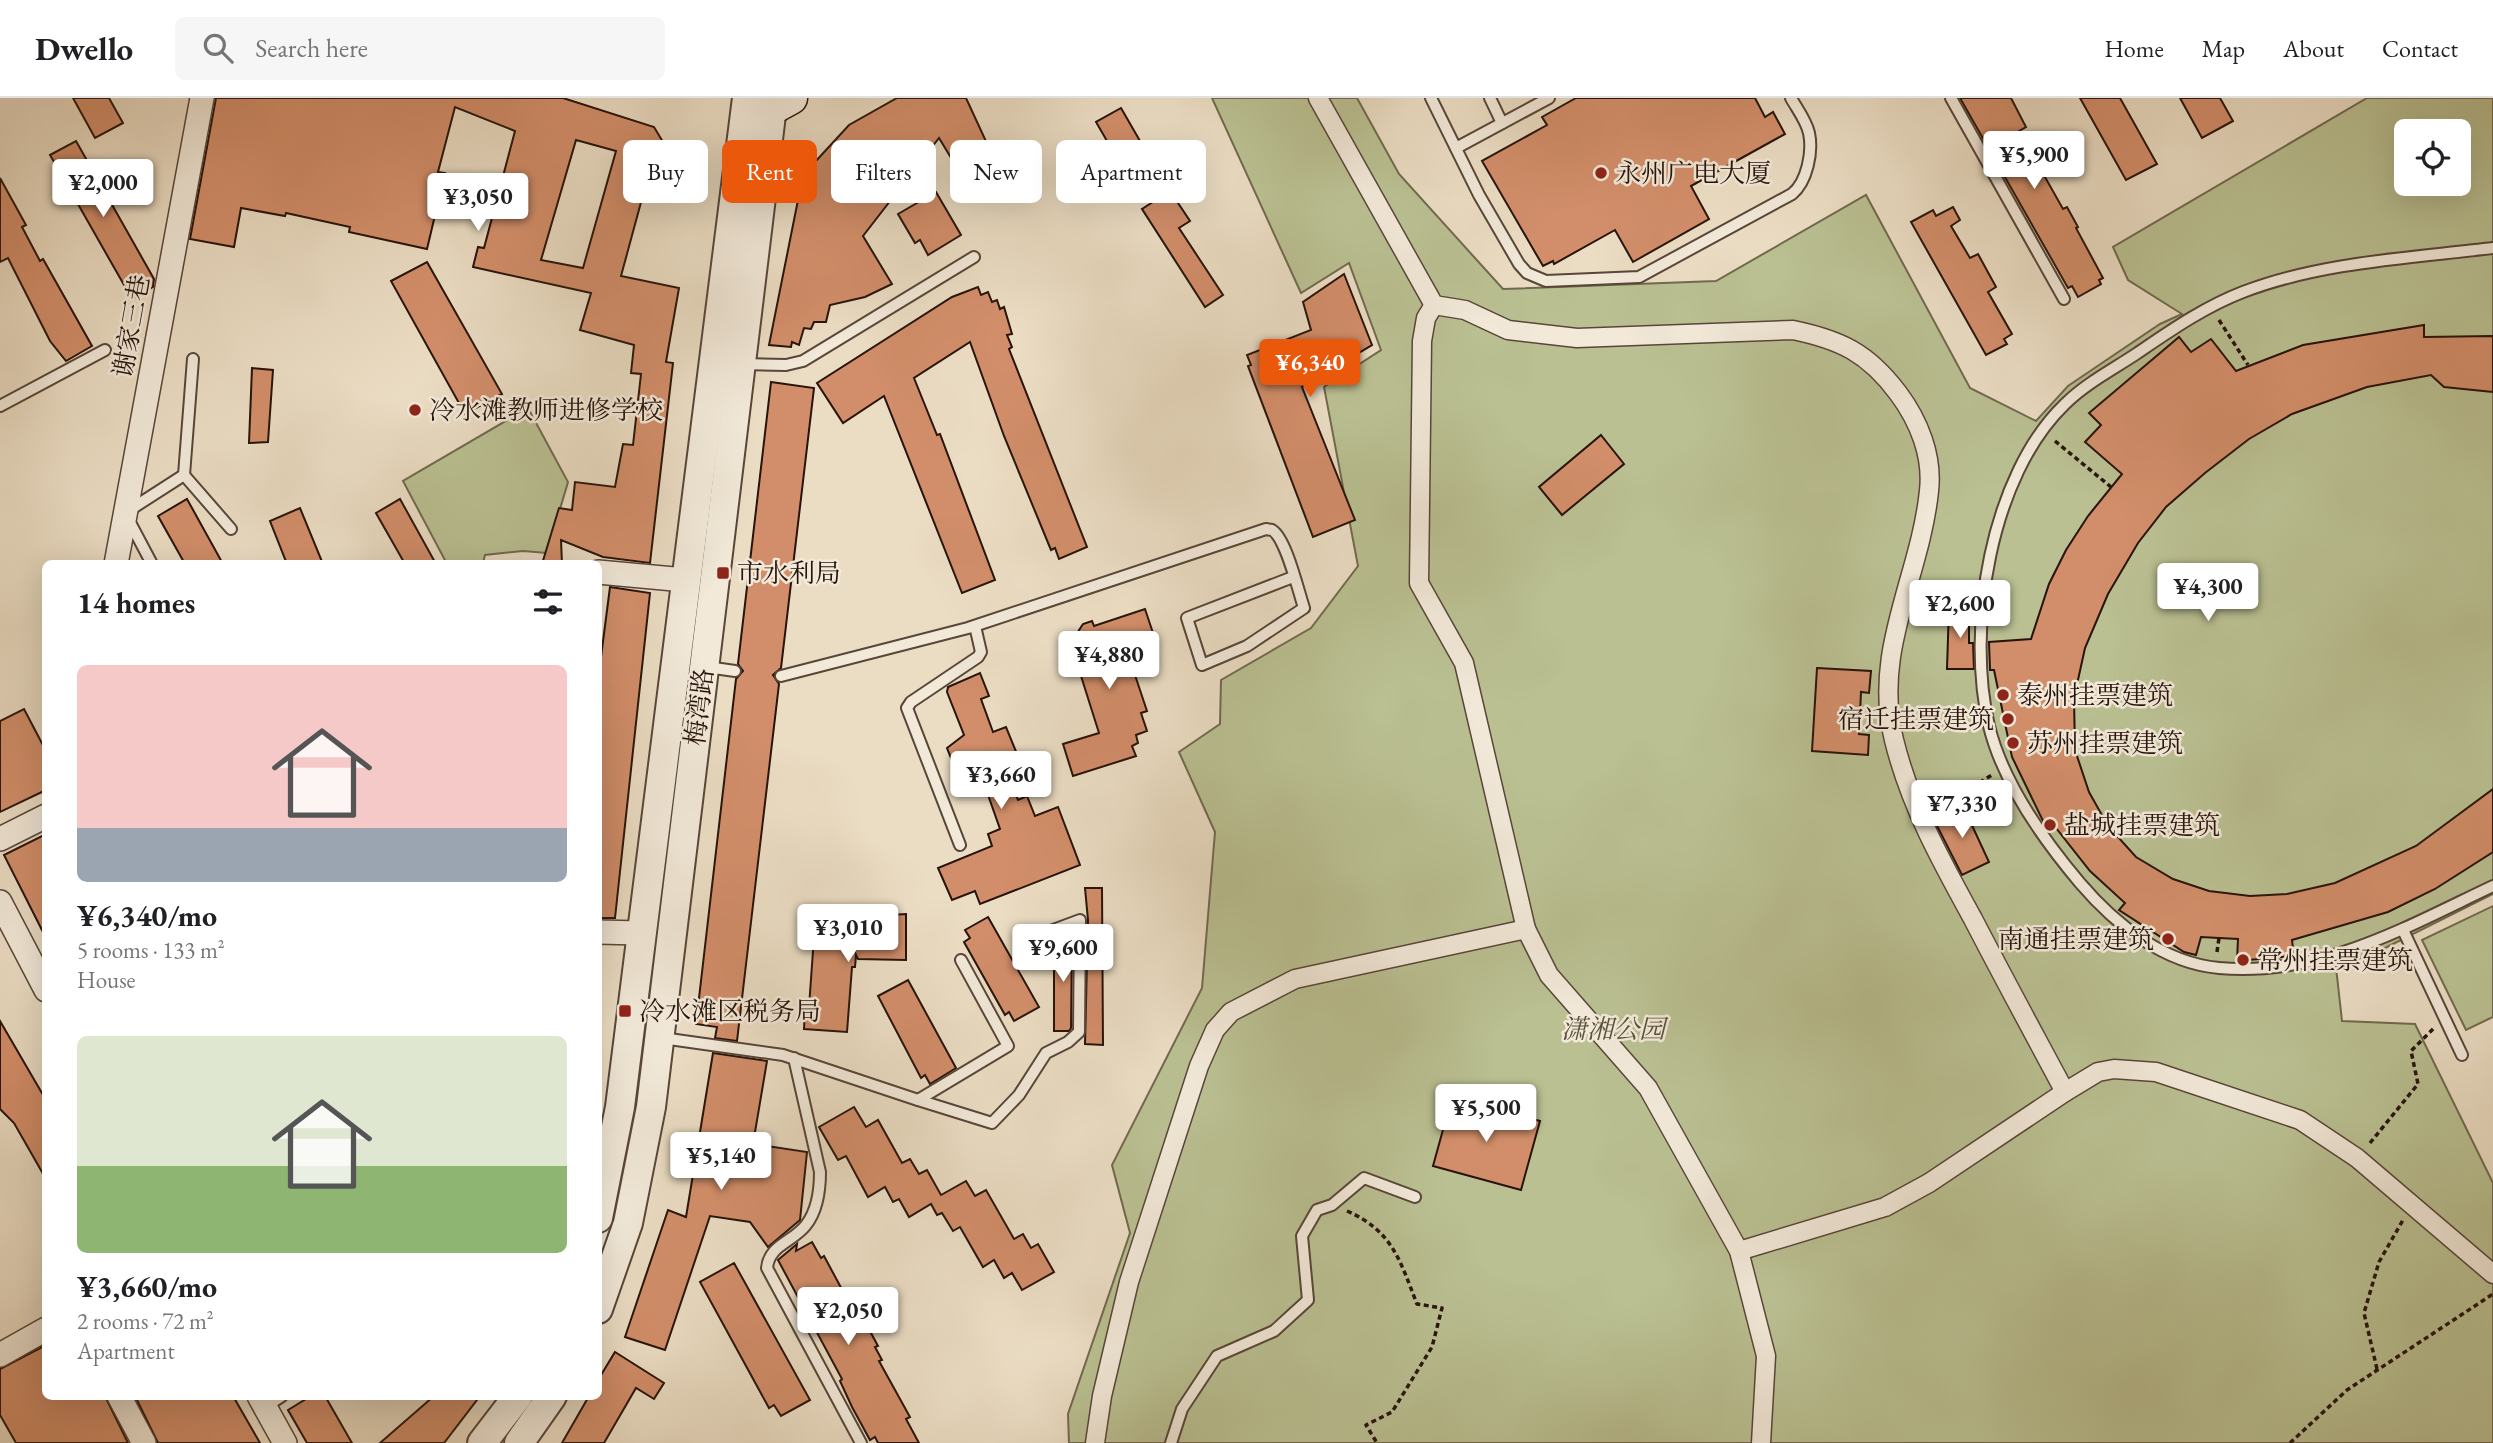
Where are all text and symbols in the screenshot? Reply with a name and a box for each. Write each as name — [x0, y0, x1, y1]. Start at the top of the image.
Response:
search box — [175, 17, 665, 80]
text: Dwello — [35, 27, 133, 70]
icon: search — [199, 29, 237, 67]
text: Search here — [255, 31, 368, 65]
text: Home — [2104, 33, 2164, 64]
text: Map — [2202, 33, 2245, 64]
text: About — [2283, 33, 2344, 64]
text: Contact — [2382, 33, 2458, 64]
map controls — [2394, 119, 2471, 196]
button: locate — [2394, 119, 2471, 196]
pin: ¥5,900 — [1977, 132, 2091, 191]
text: ¥5,900 — [1999, 139, 2069, 169]
chip: Buy — [623, 140, 708, 203]
chip: Rent — [722, 140, 817, 203]
chip: Filters — [831, 140, 936, 203]
chip: New — [950, 140, 1042, 203]
chip: Apartment — [1056, 140, 1206, 203]
place label: 永州广电大厦 — [1615, 156, 1771, 190]
pin: ¥2,000 — [46, 159, 160, 219]
marker: 永州广电大厦 — [1593, 165, 1609, 181]
text: ¥2,000 — [68, 167, 138, 197]
pin: ¥3,050 — [421, 174, 535, 233]
text: ¥3,050 — [443, 181, 513, 211]
street label: 谢家三巷 — [105, 272, 157, 380]
pin: ¥6,340 — [1253, 340, 1367, 399]
text: ¥6,340 — [1275, 347, 1345, 377]
place label: 冷水滩教师进修学校 — [429, 393, 663, 427]
marker: 冷水滩教师进修学校 — [407, 402, 423, 418]
place label: 市水利局 — [737, 556, 841, 590]
pin: ¥4,300 — [2151, 564, 2265, 623]
marker: 市水利局 — [715, 565, 731, 581]
text: ¥4,300 — [2173, 571, 2243, 601]
pin: ¥2,600 — [1903, 580, 2017, 640]
text: 14 homes — [77, 583, 195, 622]
icon: filters — [529, 583, 567, 621]
text: ¥2,600 — [1925, 588, 1995, 618]
pin: ¥4,880 — [1052, 632, 1166, 691]
text: ¥4,880 — [1074, 639, 1144, 669]
street label: 梅湾路 — [677, 666, 721, 748]
place label: 泰州挂票建筑 — [2017, 678, 2173, 712]
marker: 泰州挂票建筑 — [1995, 687, 2011, 703]
place label: 宿迁挂票建筑 — [1838, 702, 1994, 736]
icon: home — [259, 710, 385, 836]
marker: 宿迁挂票建筑 — [2000, 711, 2016, 727]
place label: 苏州挂票建筑 — [2027, 726, 2183, 760]
marker: 苏州挂票建筑 — [2005, 735, 2021, 751]
pin: ¥3,660 — [944, 752, 1058, 811]
text: ¥3,660 — [966, 759, 1036, 789]
pin: ¥7,330 — [1905, 780, 2019, 840]
text: ¥7,330 — [1927, 788, 1997, 818]
place label: 盐城挂票建筑 — [2064, 808, 2220, 842]
marker: 盐城挂票建筑 — [2042, 817, 2058, 833]
text: ¥6,340/mo — [77, 896, 217, 935]
pin: ¥3,010 — [791, 904, 905, 964]
text: ¥3,010 — [813, 912, 883, 942]
place label: 南通挂票建筑 — [1998, 922, 2154, 956]
pin: ¥9,600 — [1006, 924, 1120, 984]
marker: 南通挂票建筑 — [2160, 931, 2176, 947]
text: ¥9,600 — [1028, 932, 1098, 962]
text: 5 rooms · 133 m² — [77, 935, 225, 965]
place label: 常州挂票建筑 — [2257, 943, 2413, 977]
marker: 常州挂票建筑 — [2235, 952, 2251, 968]
text: House — [77, 965, 136, 995]
place label: 冷水滩区税务局 — [639, 994, 821, 1028]
marker: 冷水滩区税务局 — [617, 1003, 633, 1019]
park label: 潇湘公园 — [1561, 1012, 1669, 1046]
icon: home — [259, 1081, 385, 1207]
pin: ¥5,500 — [1429, 1084, 1543, 1144]
text: ¥5,500 — [1451, 1092, 1521, 1122]
pin: ¥5,140 — [664, 1132, 778, 1192]
text: ¥5,140 — [686, 1140, 756, 1170]
text: ¥3,660/mo — [77, 1267, 217, 1306]
pin: ¥2,050 — [791, 1288, 905, 1347]
text: ¥2,050 — [813, 1295, 883, 1325]
text: 2 rooms · 72 m² — [77, 1306, 214, 1336]
text: Apartment — [77, 1336, 175, 1366]

